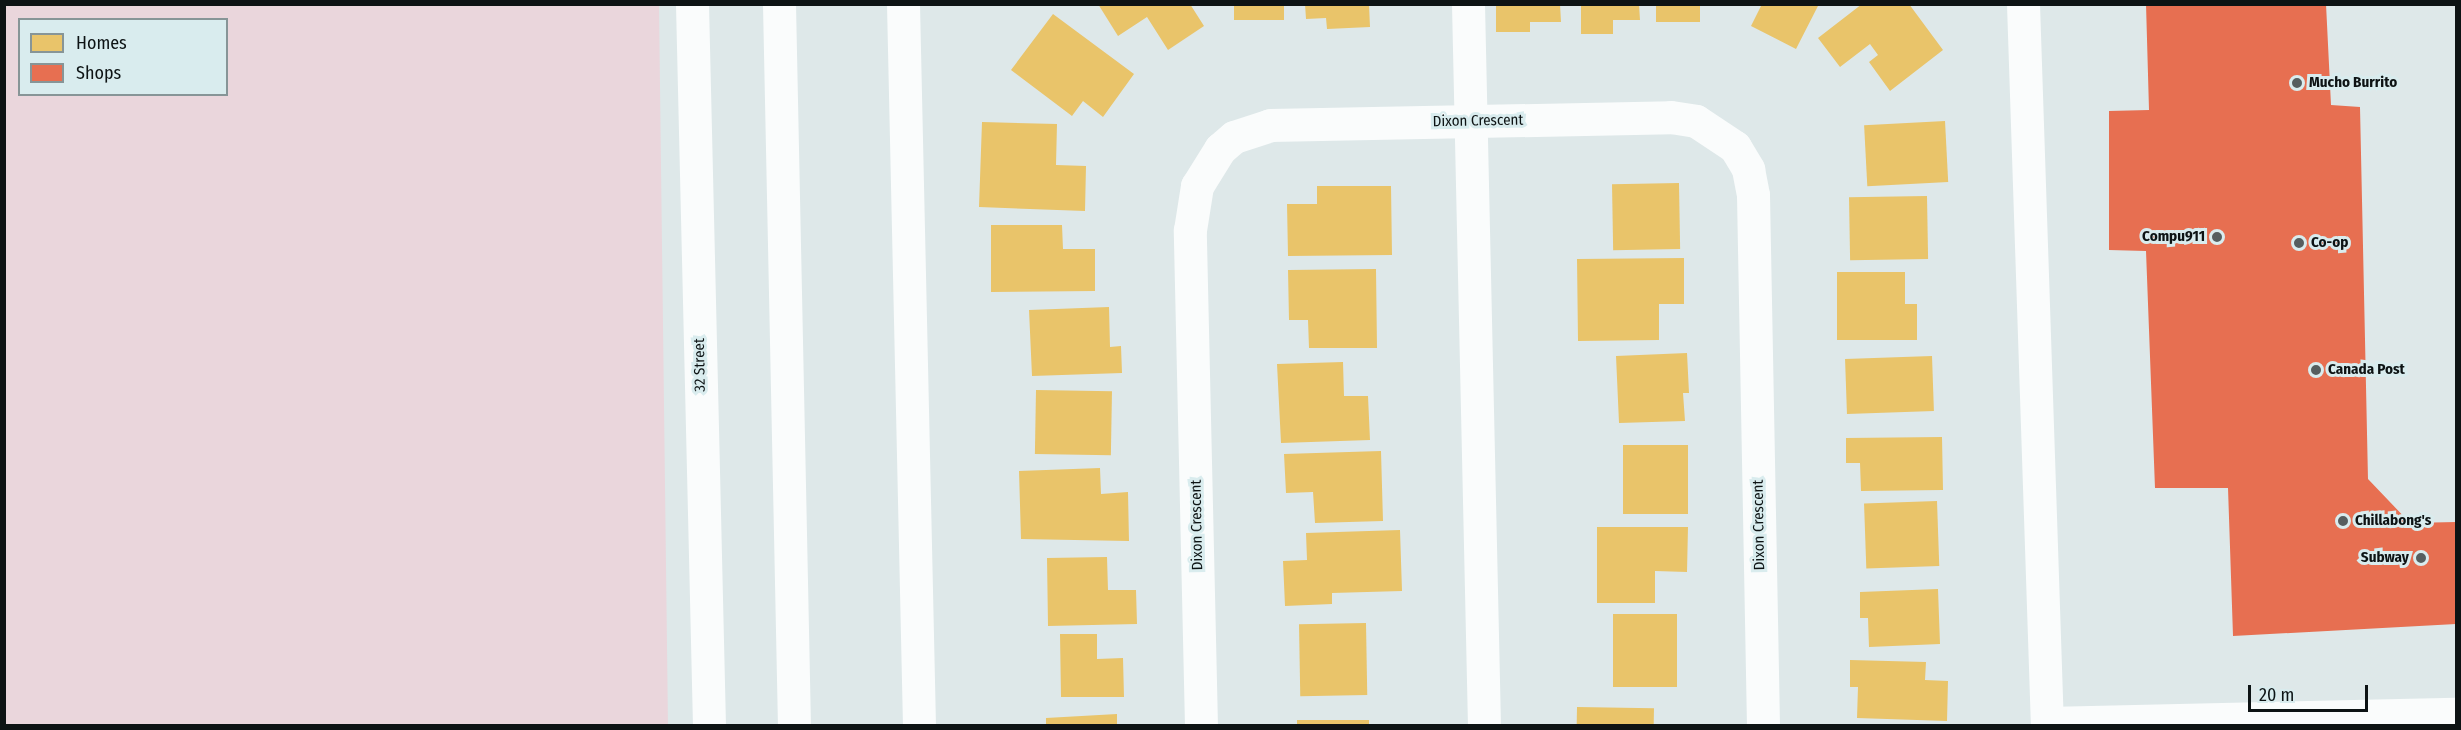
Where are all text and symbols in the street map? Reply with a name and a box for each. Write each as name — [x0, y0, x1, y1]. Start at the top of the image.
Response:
legend — [18, 18, 228, 96]
text: Homes — [76, 32, 127, 54]
text: Shops — [76, 62, 121, 84]
place label: Mucho Burrito — [2309, 74, 2397, 92]
marker: Mucho Burrito — [2290, 76, 2304, 90]
street label: Dixon Crescent — [1433, 111, 1523, 131]
place label: Compu911 — [2142, 228, 2205, 246]
marker: Compu911 — [2210, 230, 2224, 244]
place label: Co-op — [2311, 234, 2348, 252]
marker: Co-op — [2292, 236, 2306, 250]
street label: 32 Street — [691, 338, 709, 392]
place label: Canada Post — [2328, 361, 2405, 379]
marker: Canada Post — [2309, 363, 2323, 377]
street label: Dixon Crescent — [1187, 480, 1207, 570]
street label: Dixon Crescent — [1749, 480, 1769, 570]
place label: Chillabong's — [2355, 512, 2431, 530]
marker: Chillabong's — [2336, 514, 2350, 528]
place label: Subway — [2361, 549, 2409, 567]
marker: Subway — [2414, 551, 2428, 565]
scale bar — [2251, 673, 2371, 711]
text: 20 m — [2259, 684, 2294, 706]

